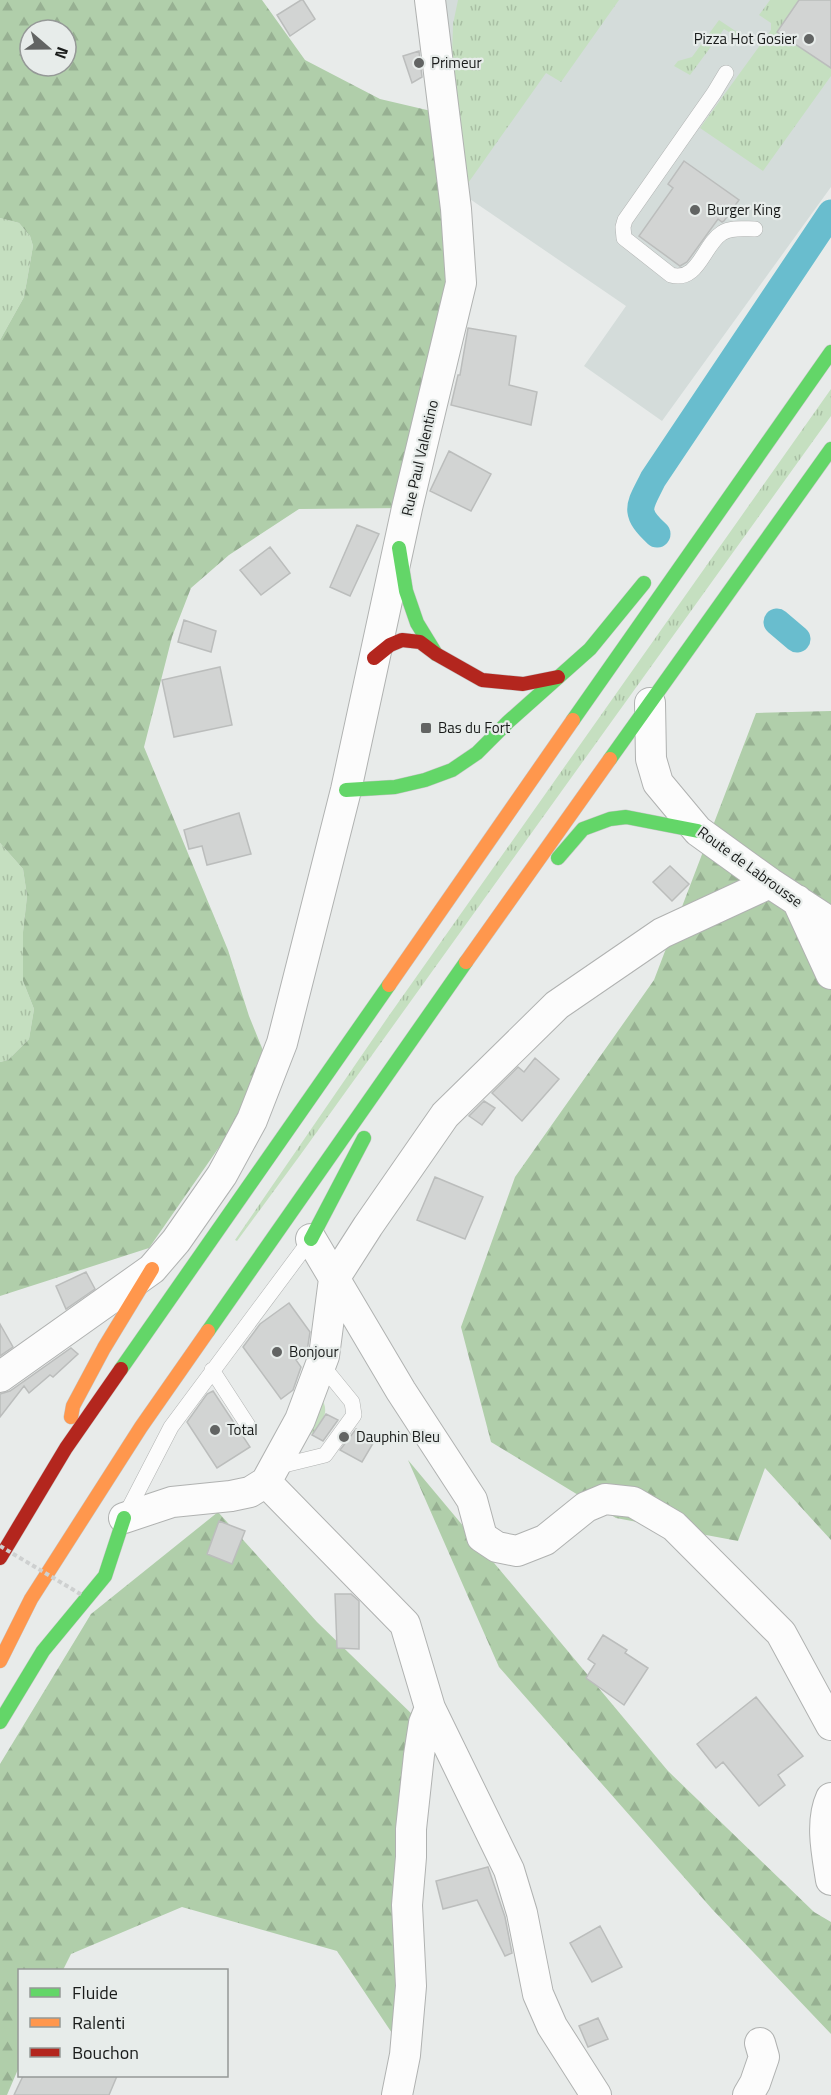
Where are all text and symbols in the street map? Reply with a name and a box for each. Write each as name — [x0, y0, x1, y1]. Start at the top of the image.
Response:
north arrow — [18, 18, 78, 78]
place label: Pizza Hot Gosier — [694, 27, 797, 50]
marker: Pizza Hot Gosier — [802, 32, 816, 46]
text: N — [49, 44, 75, 62]
place label: Primeur — [431, 51, 482, 74]
marker: Primeur — [412, 56, 426, 70]
place label: Burger King — [707, 198, 781, 221]
marker: Burger King — [688, 203, 702, 217]
street label: Rue Paul Valentino — [395, 397, 444, 518]
place label: Bas du Fort — [438, 716, 511, 739]
marker: Bas du Fort — [419, 721, 433, 735]
street label: Route de Labrousse — [693, 821, 808, 913]
place label: Bonjour — [289, 1340, 339, 1363]
marker: Bonjour — [270, 1345, 284, 1359]
place label: Total — [227, 1418, 258, 1441]
marker: Total — [208, 1423, 222, 1437]
place label: Dauphin Bleu — [356, 1425, 440, 1448]
marker: Dauphin Bleu — [337, 1430, 351, 1444]
legend — [18, 1969, 228, 2077]
text: Fluide — [72, 1979, 118, 2006]
text: Ralenti — [72, 2009, 125, 2036]
text: Bouchon — [72, 2039, 139, 2066]

